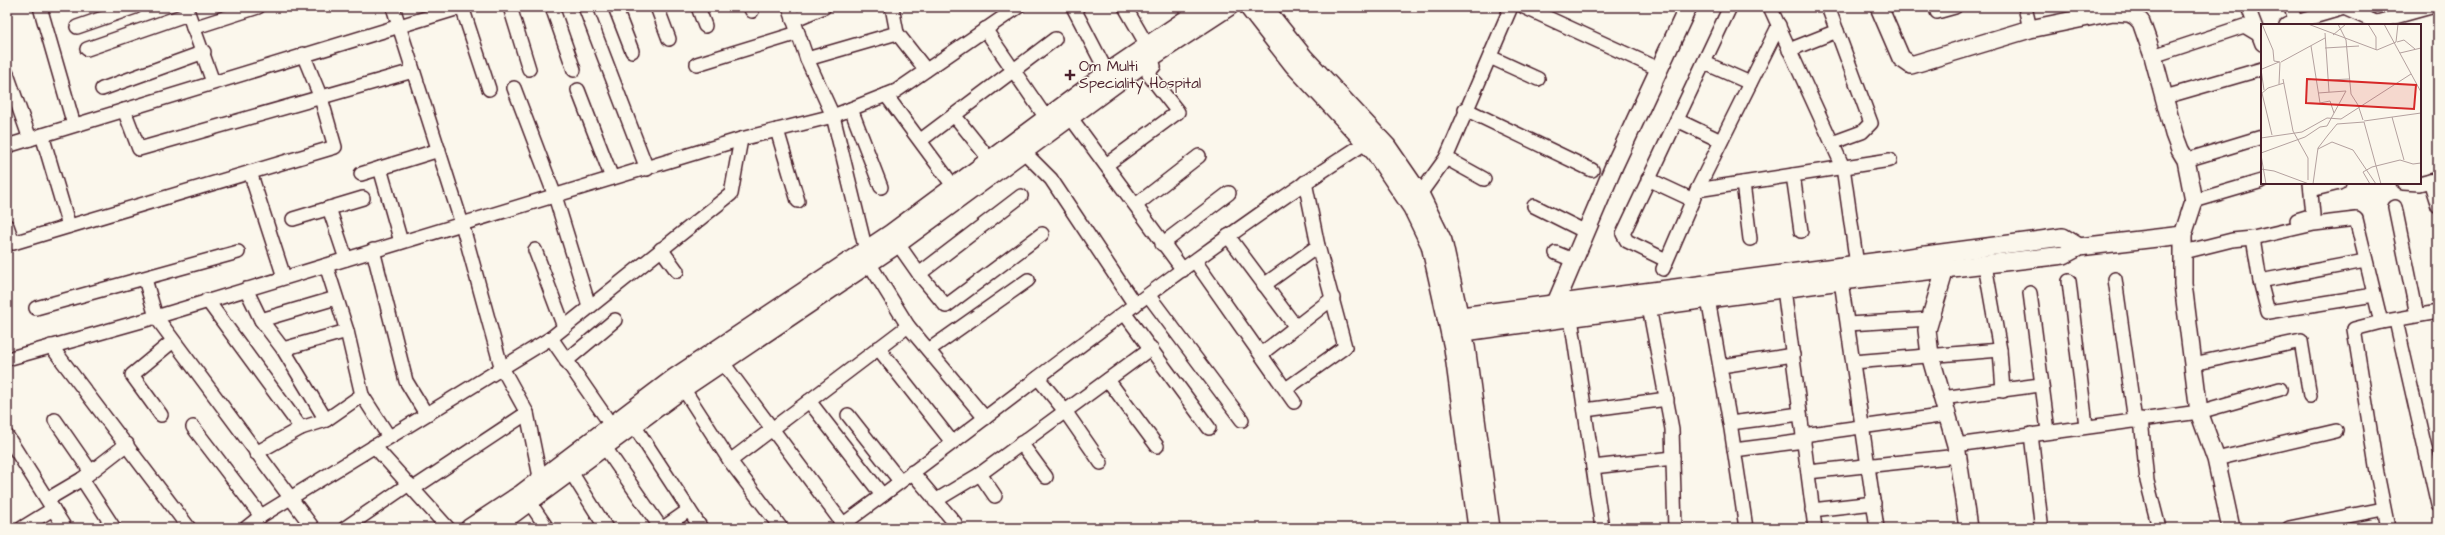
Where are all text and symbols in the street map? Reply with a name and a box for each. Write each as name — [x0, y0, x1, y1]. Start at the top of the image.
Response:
inset map — [2261, 24, 2421, 184]
place label: Om Multi Speciality Hospital — [1079, 56, 1201, 95]
marker: Om Multi Speciality Hospital — [1064, 69, 1076, 81]

